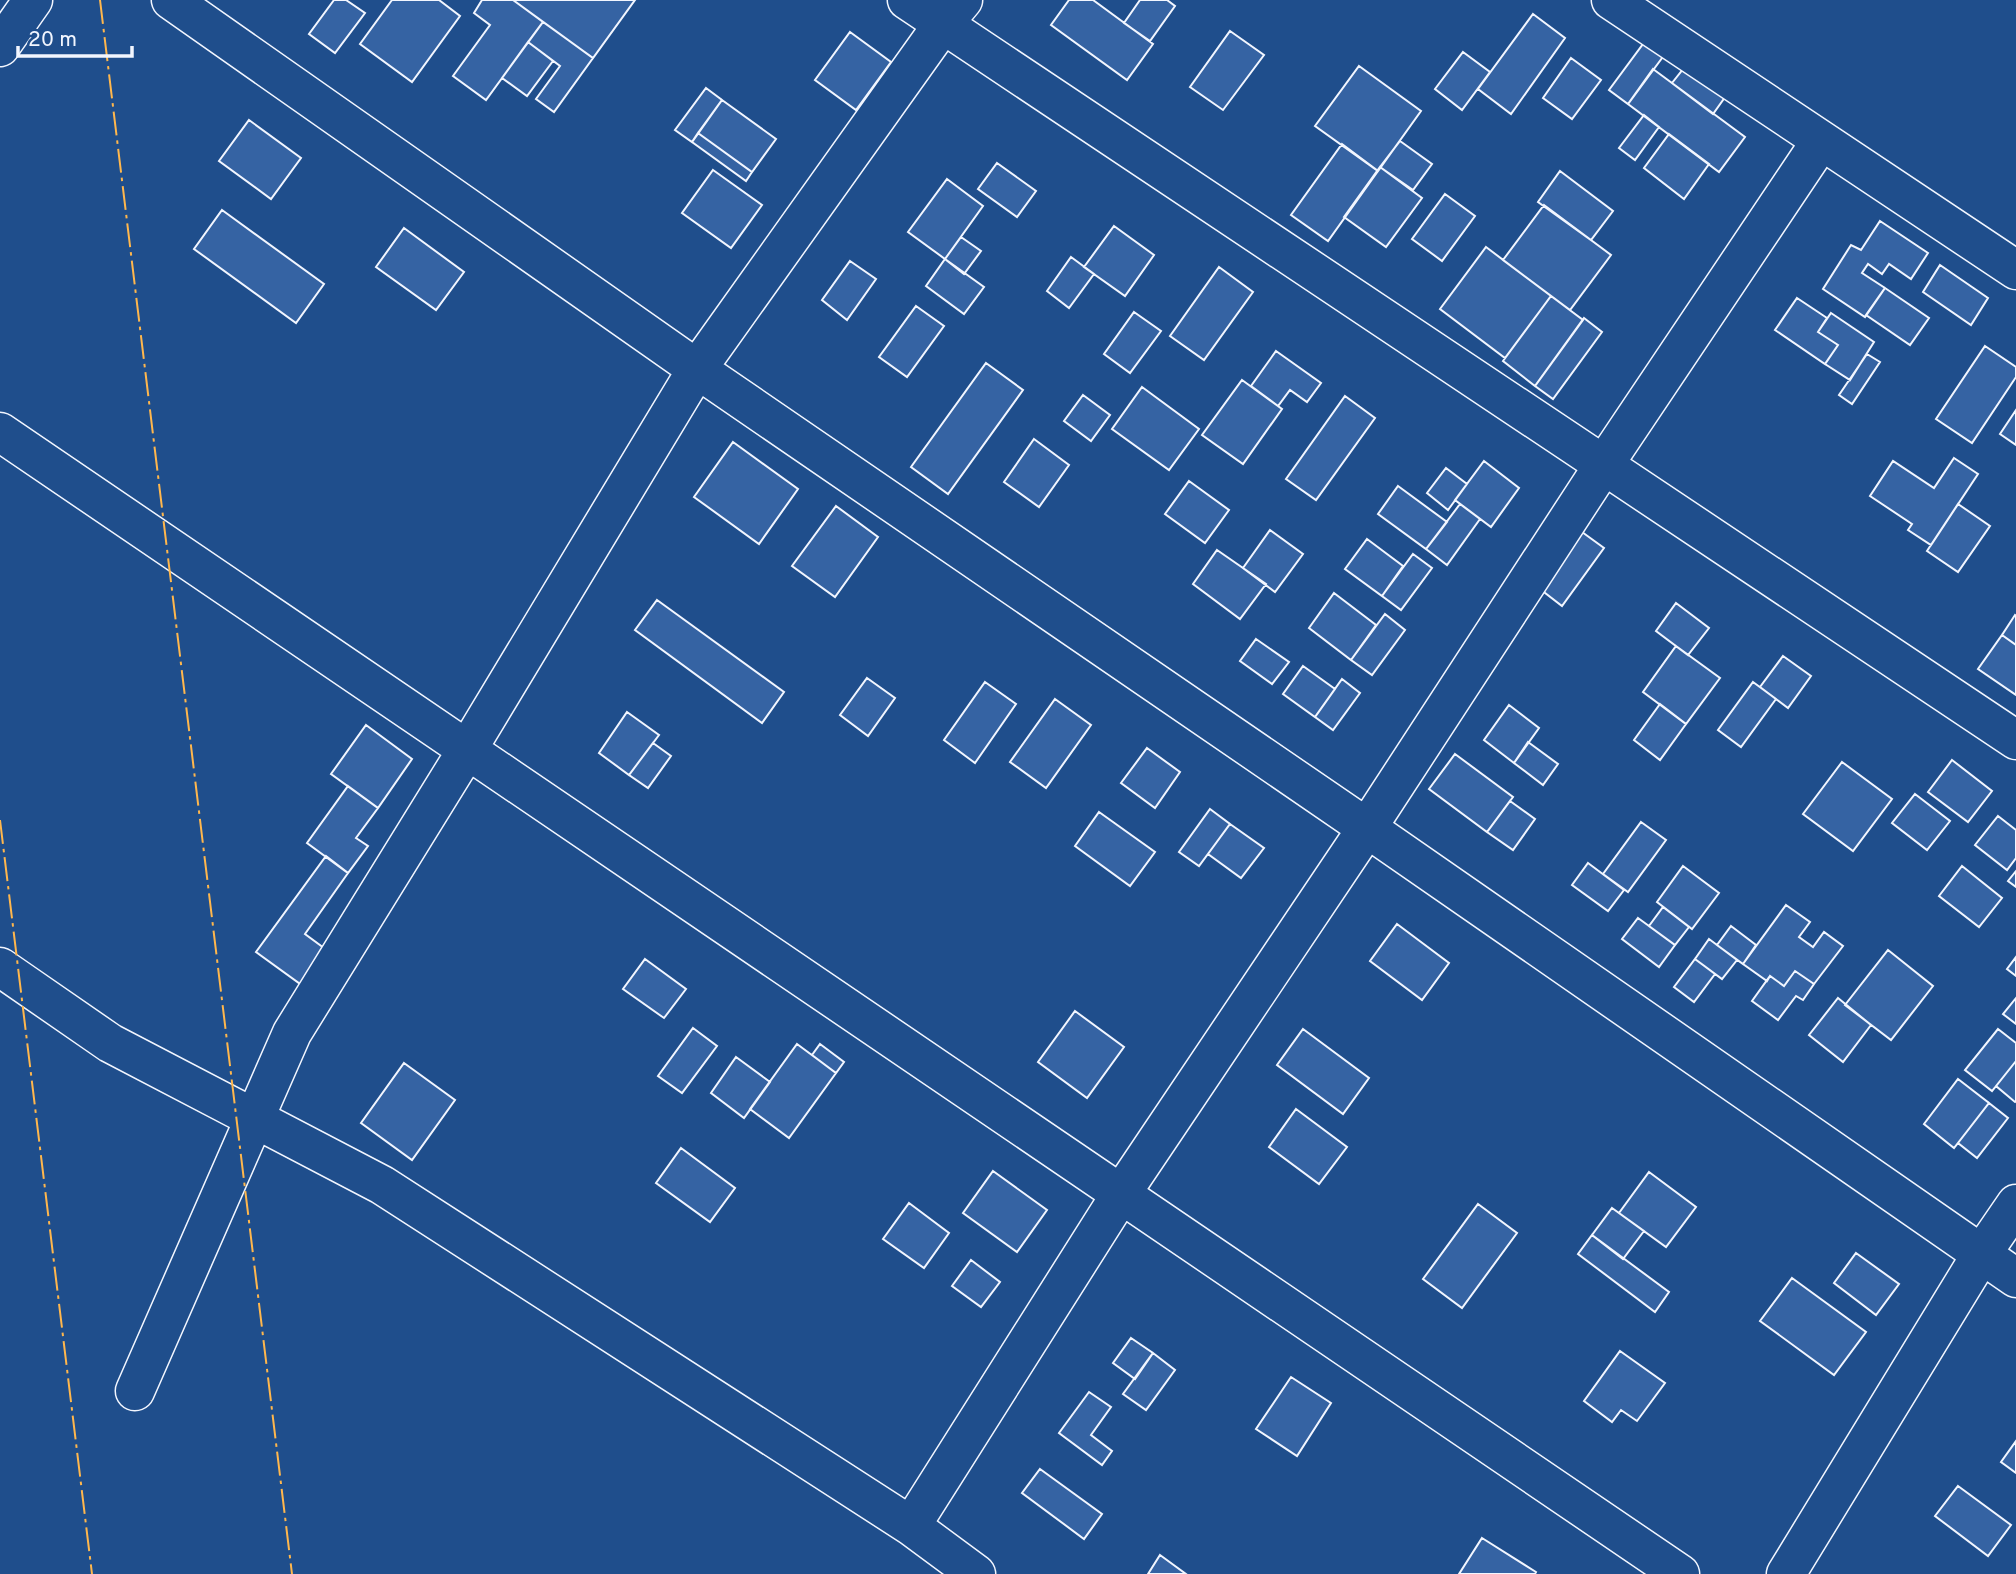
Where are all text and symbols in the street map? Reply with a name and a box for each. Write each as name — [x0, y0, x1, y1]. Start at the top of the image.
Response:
scale bar — [18, 14, 131, 58]
text: 20 m — [28, 27, 77, 54]

